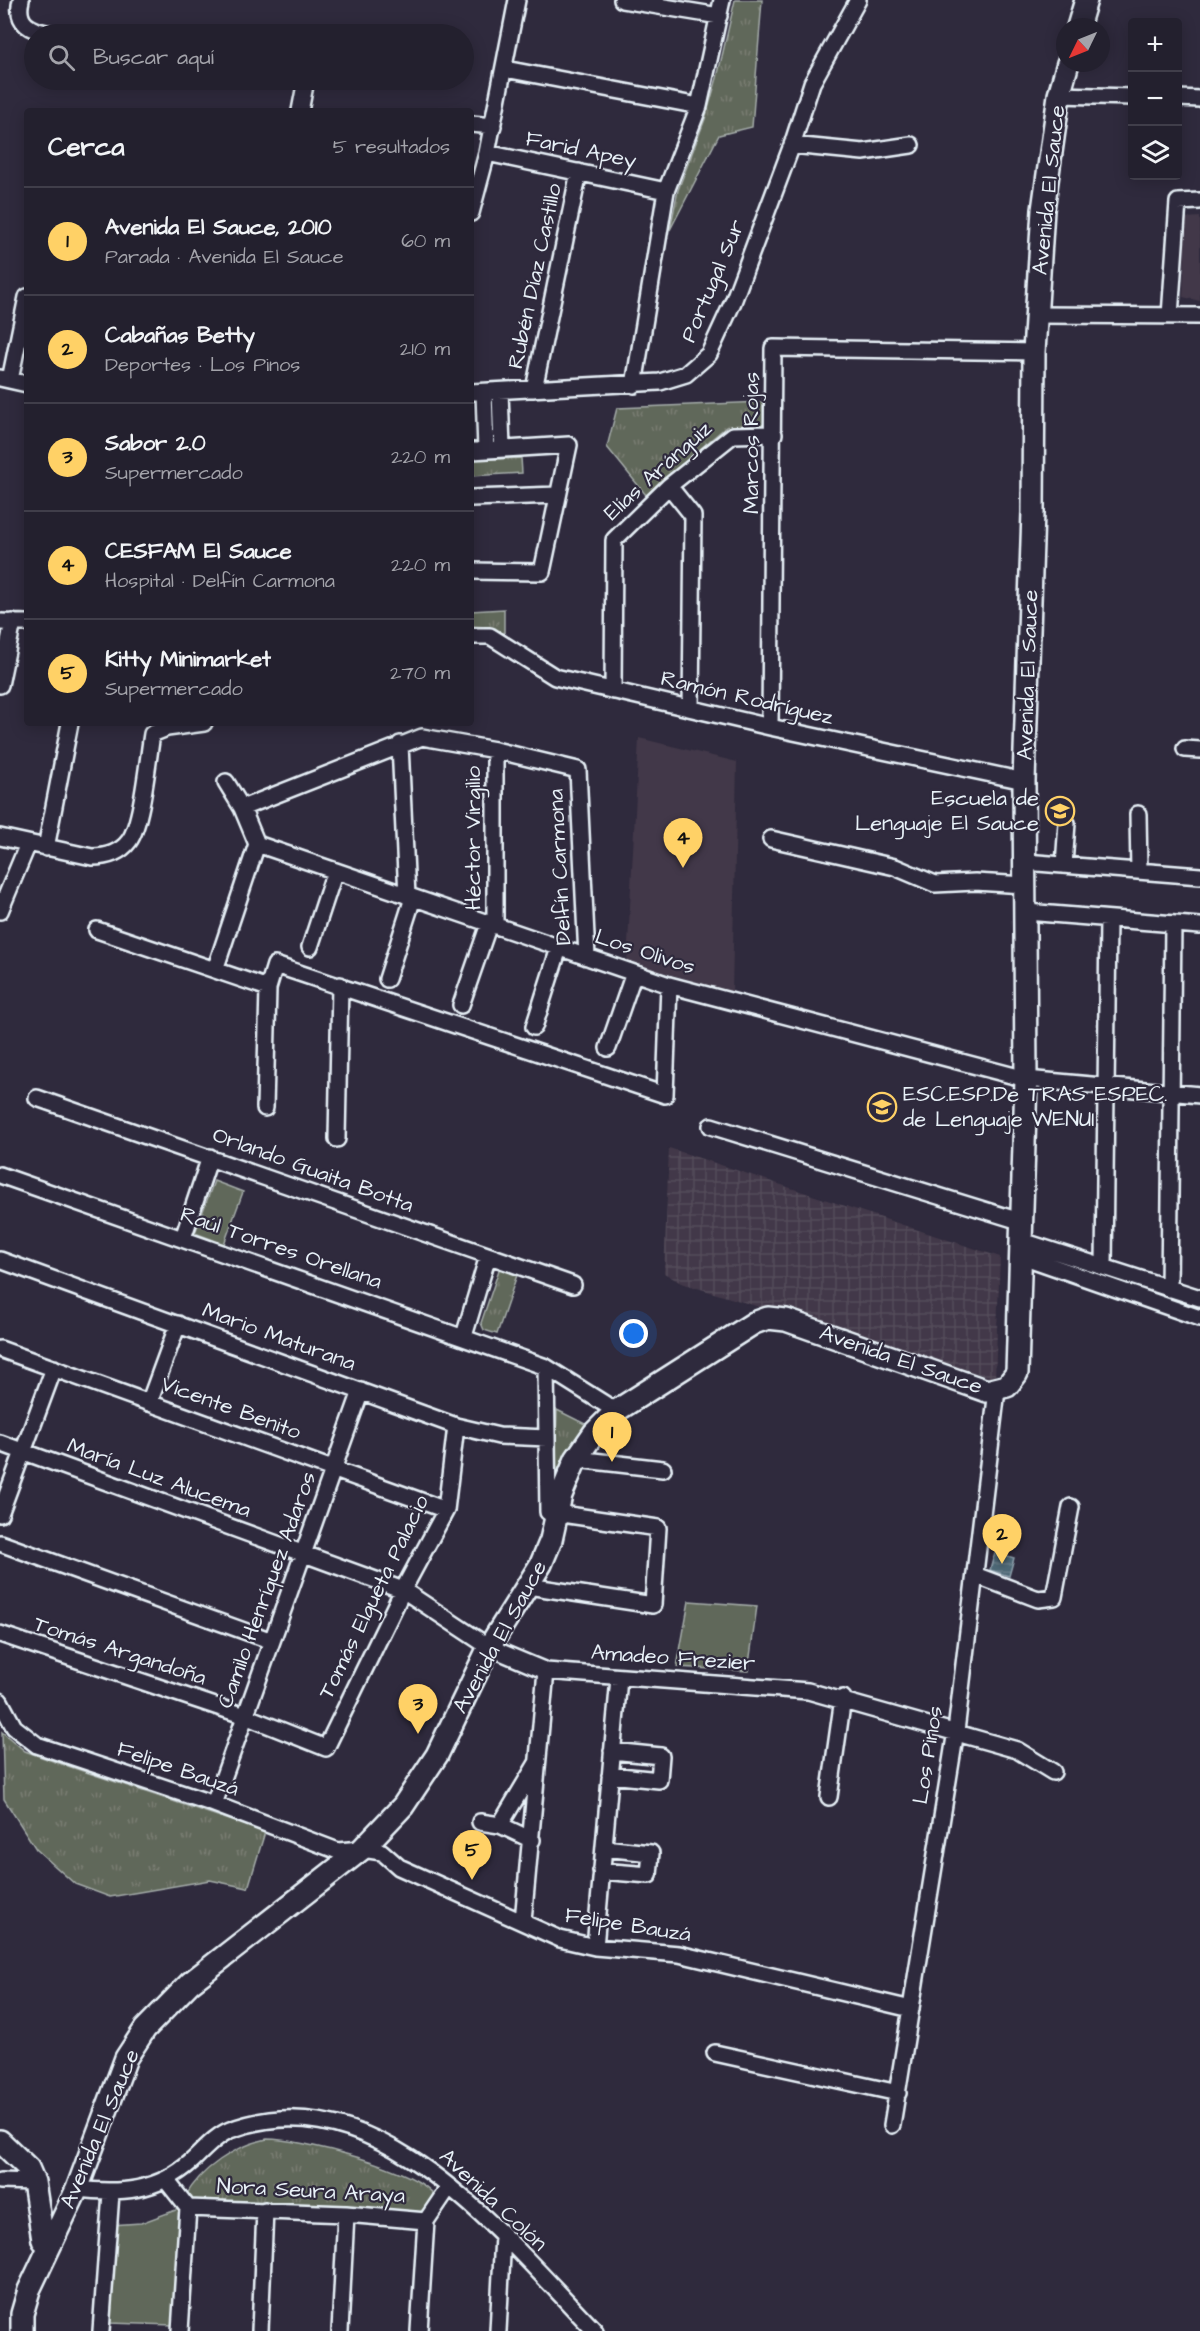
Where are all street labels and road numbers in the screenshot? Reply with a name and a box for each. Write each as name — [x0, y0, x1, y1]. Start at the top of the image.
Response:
street label: Avenida El Sauce — [1025, 103, 1073, 276]
street label: Farid Apey — [523, 123, 639, 178]
street label: Rubén Díaz Castillo — [500, 180, 570, 372]
street label: Portugal Sur — [673, 215, 754, 348]
street label: Marcos Rojas — [736, 372, 767, 514]
street label: Elías Aránguiz — [597, 414, 720, 529]
street label: Avenida El Sauce — [1010, 589, 1046, 761]
street label: Ramón Rodríguez — [657, 663, 836, 734]
street label: Héctor Virgilio — [458, 765, 490, 910]
street label: Delfín Carmona — [540, 788, 580, 946]
street label: Los Olivos — [591, 921, 699, 983]
street label: Orlando Guaita Botta — [208, 1119, 418, 1221]
street label: Raúl Torres Orellana — [176, 1199, 386, 1297]
street label: Mario Maturana — [198, 1295, 360, 1379]
street label: Avenida El Sauce — [815, 1318, 987, 1402]
street label: Vicente Benito — [157, 1368, 306, 1448]
street label: María Luz Alucema — [63, 1430, 255, 1526]
street label: Camilo Henríquez Adaros — [210, 1467, 324, 1713]
street label: Tomás Elgueta Palacio — [311, 1489, 438, 1705]
street label: Avenida El Sauce — [445, 1555, 555, 1719]
street label: Tomás Argandoña — [29, 1608, 210, 1694]
street label: Amadeo Frezier — [590, 1637, 756, 1679]
street label: Los Pinos — [905, 1704, 951, 1806]
street label: Felipe Bauzá — [113, 1734, 243, 1804]
street label: Felipe Bauzá — [563, 1900, 693, 1950]
street label: Avenida El Sauce — [52, 2044, 148, 2214]
street label: Avenida Colón — [432, 2142, 554, 2258]
street label: Nora Seura Araya — [216, 2171, 406, 2212]

